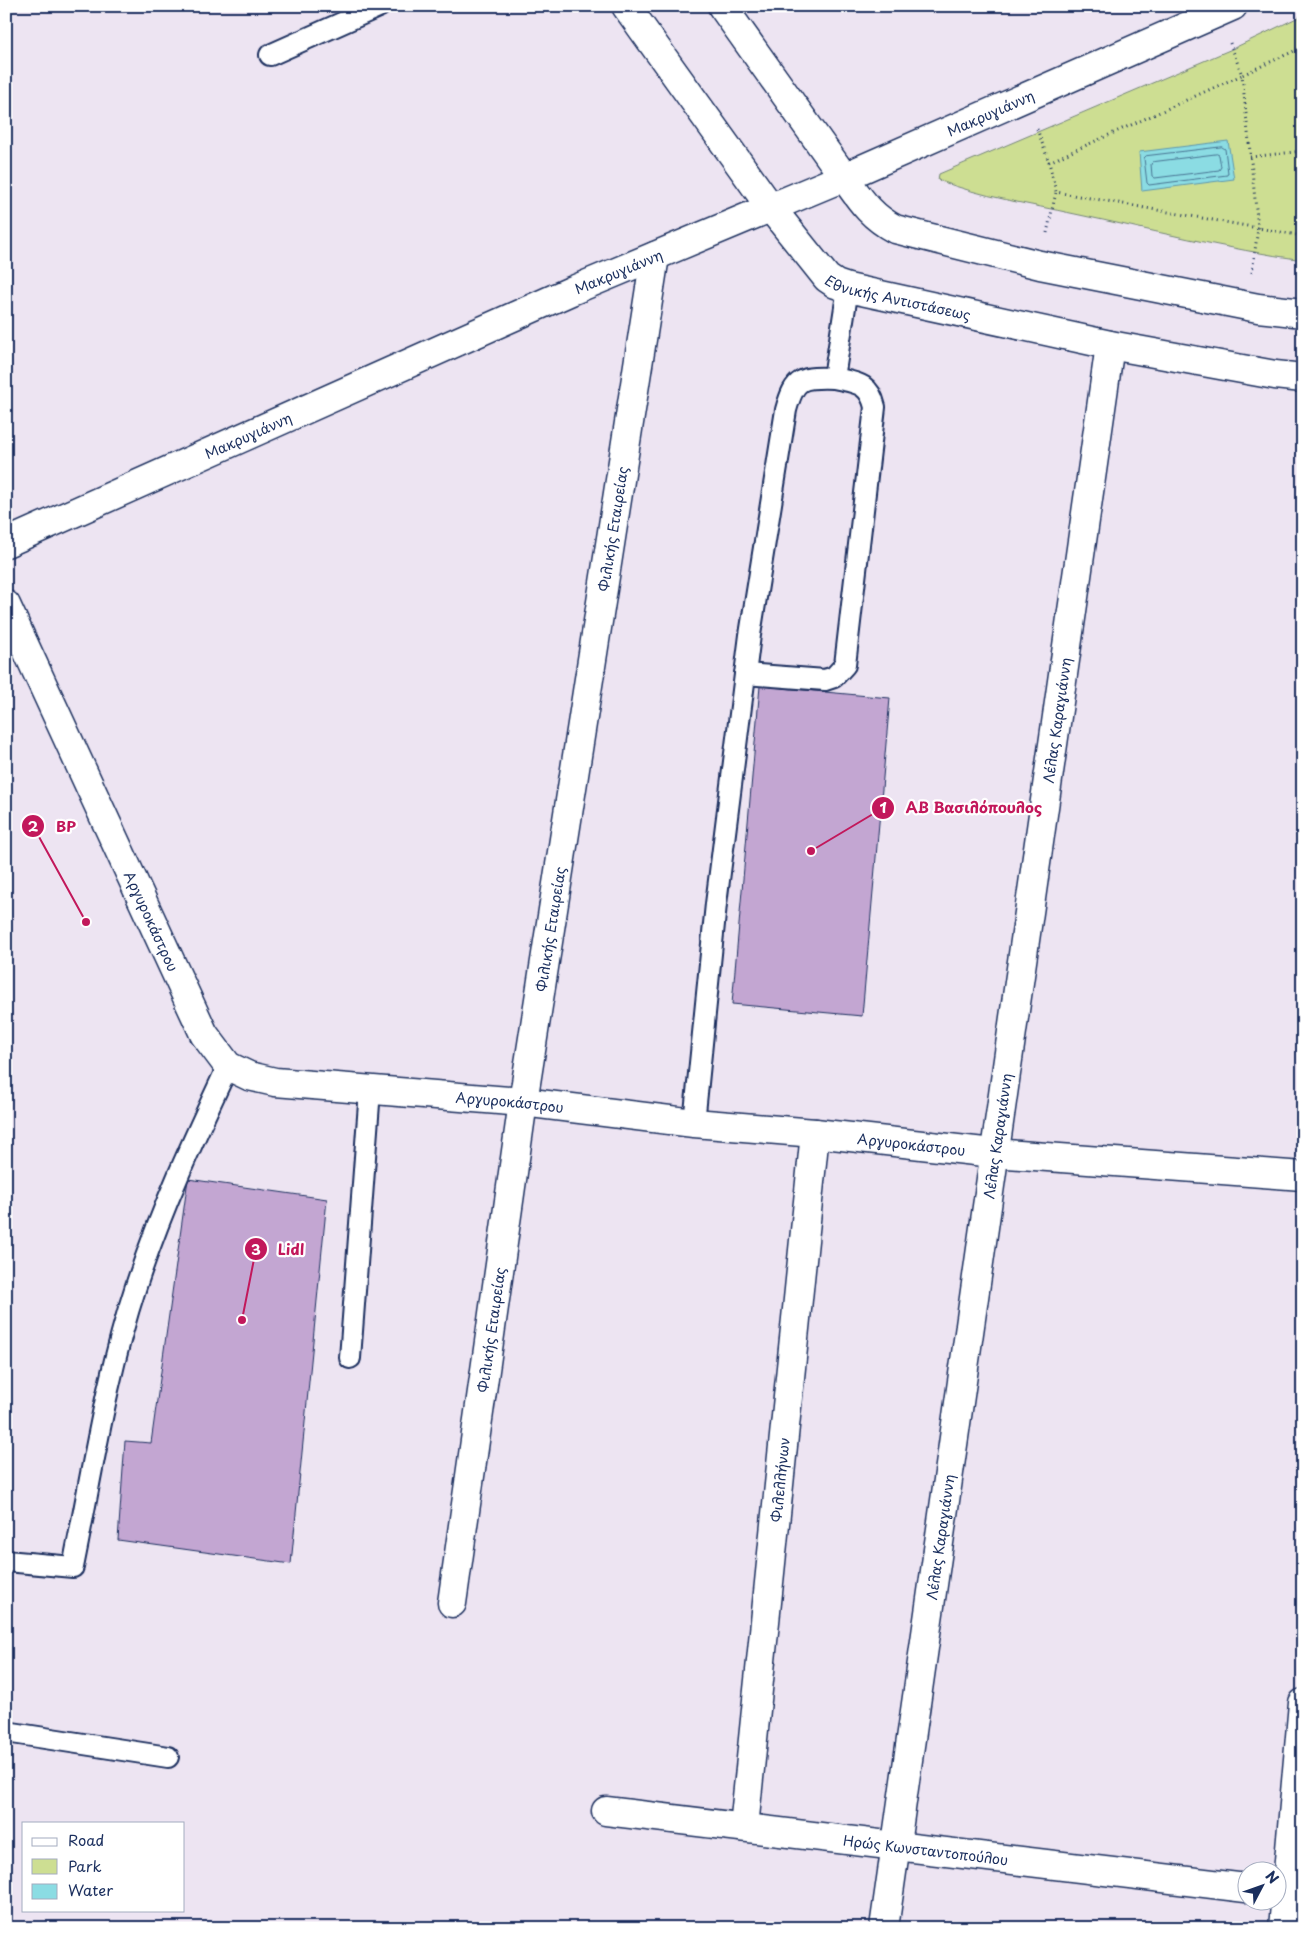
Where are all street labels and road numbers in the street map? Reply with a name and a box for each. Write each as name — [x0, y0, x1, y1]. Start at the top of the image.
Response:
street label: Μακρυγιάννη — [943, 84, 1037, 141]
street label: Μακρυγιάννη — [571, 244, 665, 299]
street label: Εθνικής Αντιστάσεως — [821, 269, 973, 325]
street label: Μακρυγιάννη — [201, 406, 295, 464]
street label: Φιλικής Εταιρείας — [592, 465, 633, 593]
street label: Λέλας Καραγιάννη — [1037, 656, 1076, 784]
street label: Φιλικής Εταιρείας — [530, 865, 570, 993]
street label: Αργυροκάστρου — [120, 867, 184, 975]
street label: Λέλας Καραγιάννη — [978, 1072, 1016, 1200]
street label: Αργυροκάστρου — [455, 1086, 565, 1117]
street label: Αργυροκάστρου — [856, 1127, 967, 1160]
street label: Φιλικής Εταιρείας — [471, 1266, 510, 1394]
street label: Φιλελλήνων — [765, 1436, 794, 1523]
street label: Λέλας Καραγιάννη — [920, 1473, 959, 1601]
street label: Ηρώς Κωνσταντοπούλου — [842, 1829, 1009, 1870]

